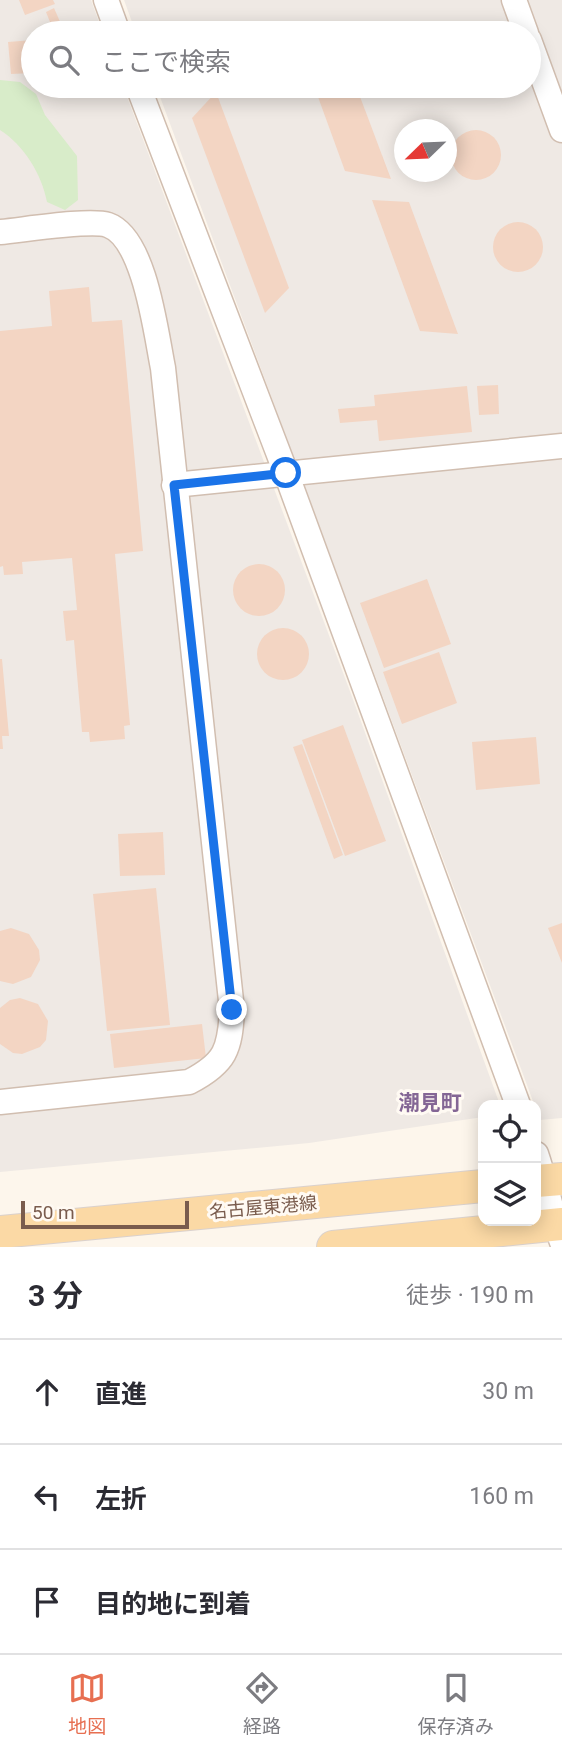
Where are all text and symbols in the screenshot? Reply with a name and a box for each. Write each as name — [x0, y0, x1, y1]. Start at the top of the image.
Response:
search box — [21, 21, 541, 98]
icon: search — [45, 41, 83, 79]
text: ここで検索 — [101, 47, 231, 77]
north arrow — [394, 119, 457, 182]
route start — [270, 457, 301, 488]
route end — [216, 994, 247, 1025]
district label: 潮見町 — [399, 1091, 462, 1115]
map controls — [478, 1100, 541, 1226]
button: locate — [478, 1100, 541, 1163]
button: layers — [478, 1163, 541, 1226]
street label: 名古屋東港線 — [208, 1192, 318, 1222]
scale bar — [21, 1198, 189, 1230]
text: 50 m — [32, 1201, 75, 1224]
text: 3 分 — [28, 1278, 83, 1313]
text: 徒歩 · 190 m — [406, 1282, 534, 1309]
icon: ahead — [28, 1373, 66, 1411]
text: 30 m — [482, 1378, 534, 1405]
text: 直進 — [95, 1379, 147, 1409]
icon: left — [28, 1478, 66, 1516]
text: 160 m — [469, 1483, 534, 1510]
text: 左折 — [95, 1484, 147, 1514]
icon: arrive — [28, 1583, 66, 1621]
text: 目的地に到着 — [95, 1589, 251, 1619]
tab: 地図 — [68, 1669, 106, 1738]
tab: 経路 — [243, 1669, 281, 1738]
tab: 保存済み — [418, 1669, 494, 1738]

